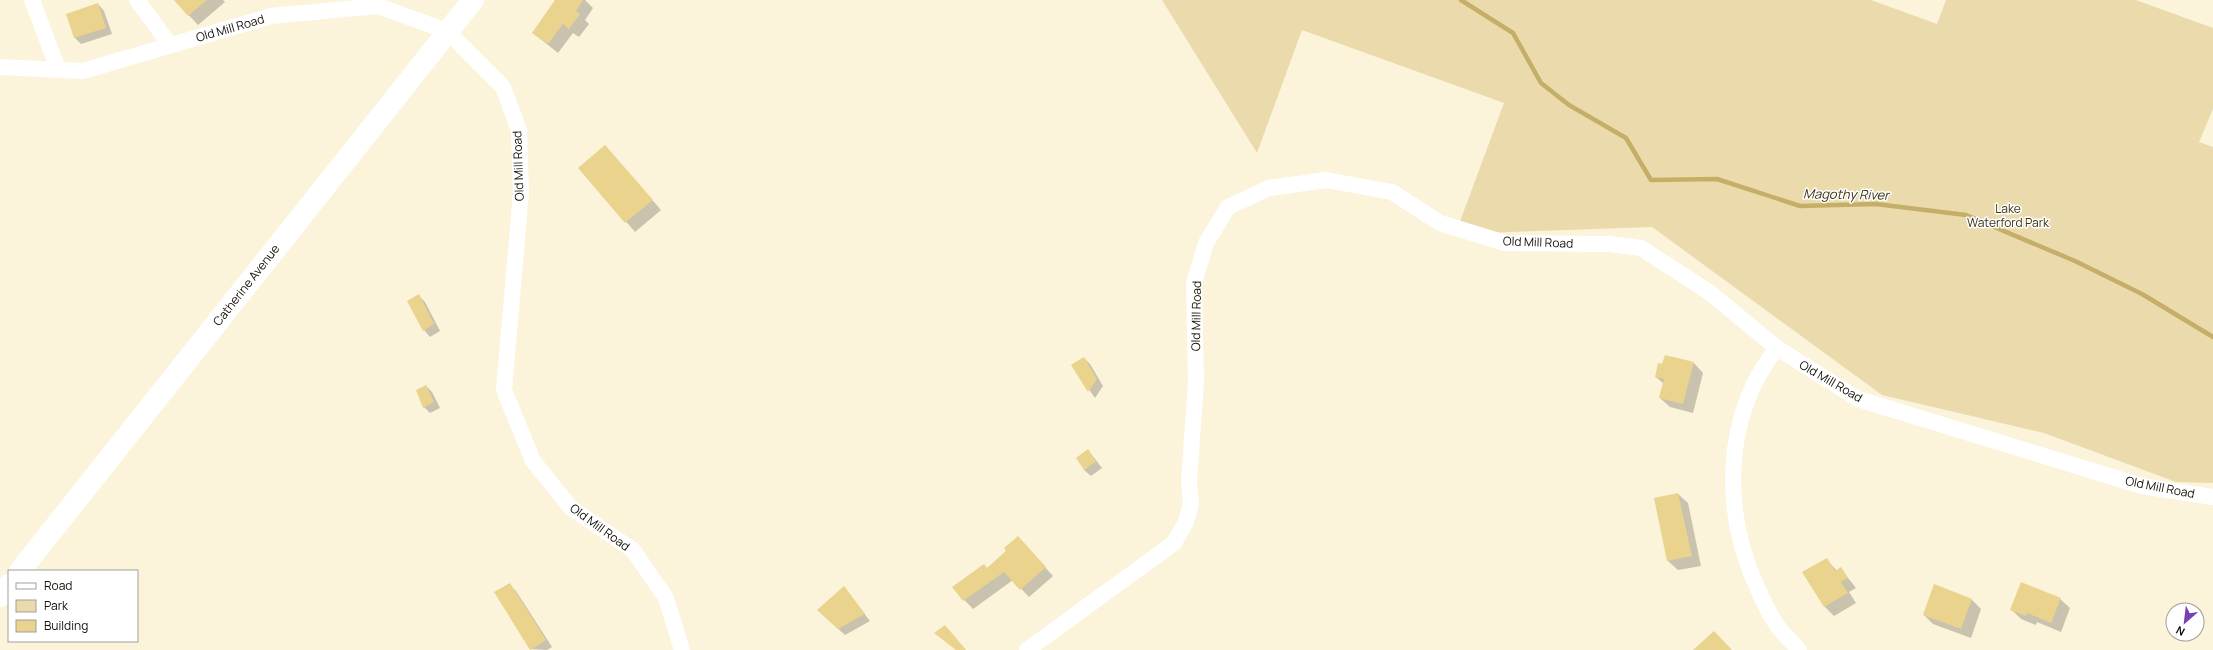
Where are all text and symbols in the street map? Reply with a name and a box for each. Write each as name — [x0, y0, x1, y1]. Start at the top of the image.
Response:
street label: Old Mill Road — [194, 10, 266, 46]
street label: Old Mill Road — [508, 131, 528, 201]
water label: Magothy River — [1803, 184, 1891, 204]
park label: Lake Waterford Park — [1967, 200, 2050, 231]
street label: Old Mill Road — [1503, 232, 1573, 252]
street label: Catherine Avenue — [209, 241, 283, 329]
street label: Old Mill Road — [1187, 281, 1205, 351]
street label: Old Mill Road — [1796, 356, 1866, 406]
street label: Old Mill Road — [2124, 472, 2196, 502]
street label: Old Mill Road — [567, 499, 633, 555]
legend — [8, 570, 138, 642]
text: Road — [44, 577, 72, 594]
text: Park — [44, 597, 69, 614]
north arrow — [2165, 602, 2205, 642]
text: Building — [44, 617, 88, 634]
text: N — [2173, 623, 2187, 640]

